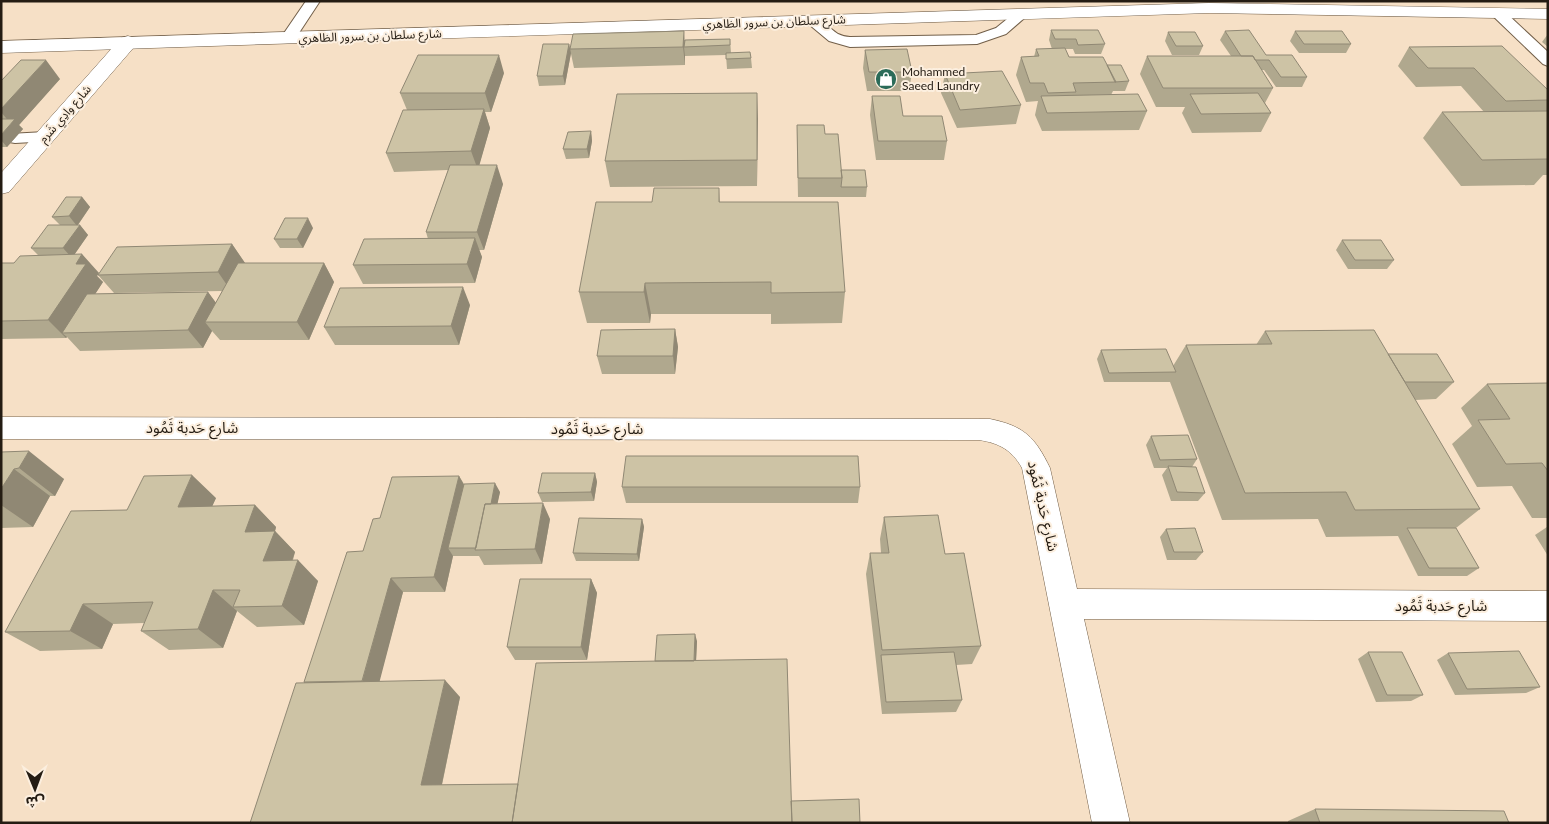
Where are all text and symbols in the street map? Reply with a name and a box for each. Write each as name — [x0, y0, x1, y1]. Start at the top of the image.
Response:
street label: شارع سلطان بن سرور الظاهري — [702, 11, 846, 34]
street label: شارع سلطان بن سرور الظاهري — [298, 25, 442, 48]
place label: Mohammed Saeed Laundry — [902, 64, 980, 93]
shop icon: Mohammed Saeed Laundry — [874, 67, 898, 91]
street label: شارع وادِي شَرم — [35, 82, 96, 148]
street label: شارع حَدبة ثَمُود — [146, 418, 238, 440]
street label: شارع حَدبة ثَمُود — [551, 419, 643, 441]
street label: شارع حَدبة ثَمُود — [1021, 459, 1063, 554]
street label: شارع حَدبة ثَمُود — [1395, 596, 1487, 618]
north arrow — [10, 764, 60, 814]
text: ش — [25, 794, 45, 811]

